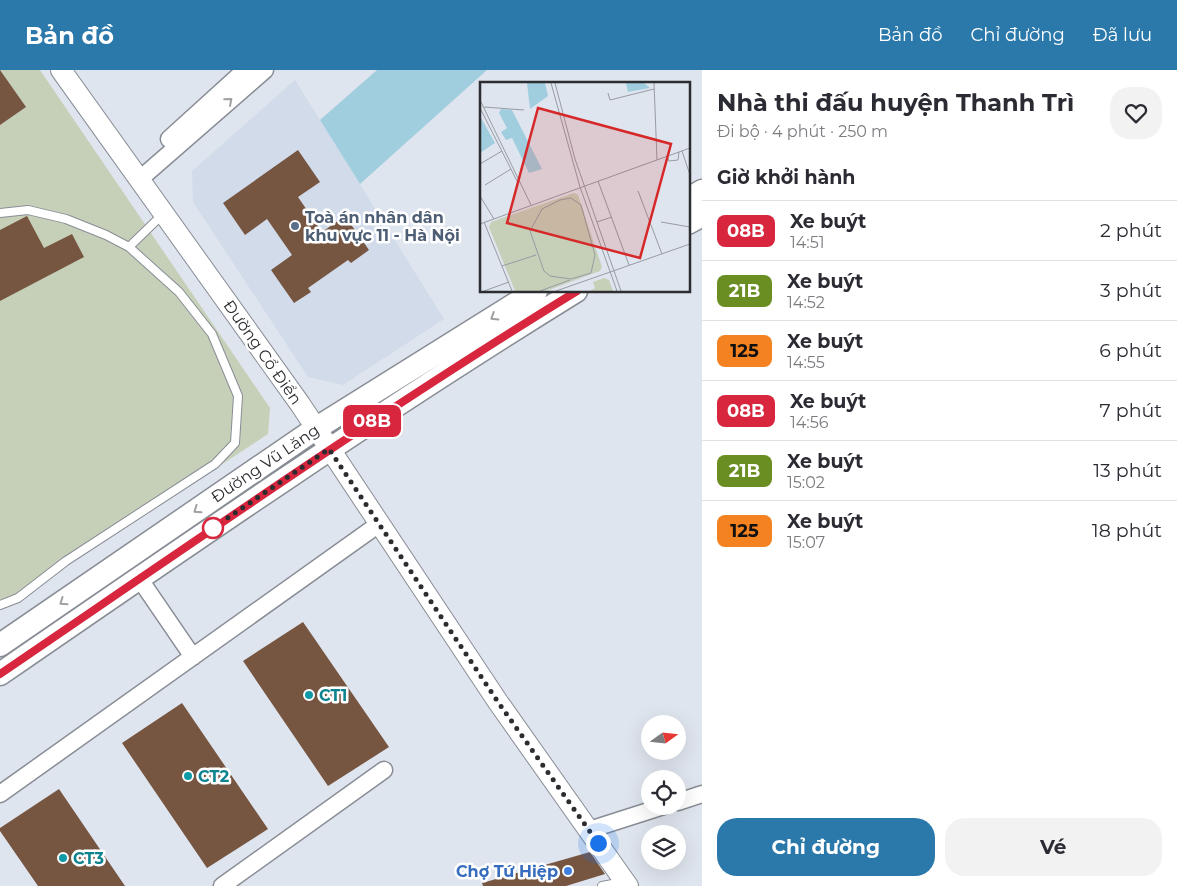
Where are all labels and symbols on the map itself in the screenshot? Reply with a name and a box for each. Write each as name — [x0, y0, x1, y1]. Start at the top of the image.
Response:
inset map — [480, 82, 690, 292]
one-way arrow — [224, 98, 233, 107]
place label: Toà án nhân dân khu vực 11 - Hà Nội — [305, 208, 460, 245]
marker: Toà án nhân dân khu vực 11 - Hà Nội — [289, 220, 301, 232]
street label: Đường Cổ Điển — [220, 296, 306, 408]
one-way arrow — [491, 311, 500, 320]
line badge: 08B — [343, 405, 401, 437]
street label: Đường Vũ Lăng — [208, 420, 323, 507]
one-way arrow — [193, 504, 202, 513]
unlabelled marker — [202, 517, 224, 539]
one-way arrow — [59, 596, 69, 605]
place label: CT1 — [319, 686, 347, 705]
marker: CT1 — [303, 689, 315, 701]
north arrow — [641, 715, 686, 760]
place label: CT2 — [198, 767, 229, 786]
marker: CT2 — [182, 770, 194, 782]
your location — [586, 831, 611, 856]
place label: CT3 — [73, 849, 104, 868]
marker: CT3 — [57, 852, 69, 864]
place label: Chợ Tứ Hiệp — [456, 862, 558, 881]
marker: Chợ Tứ Hiệp — [562, 865, 574, 877]

